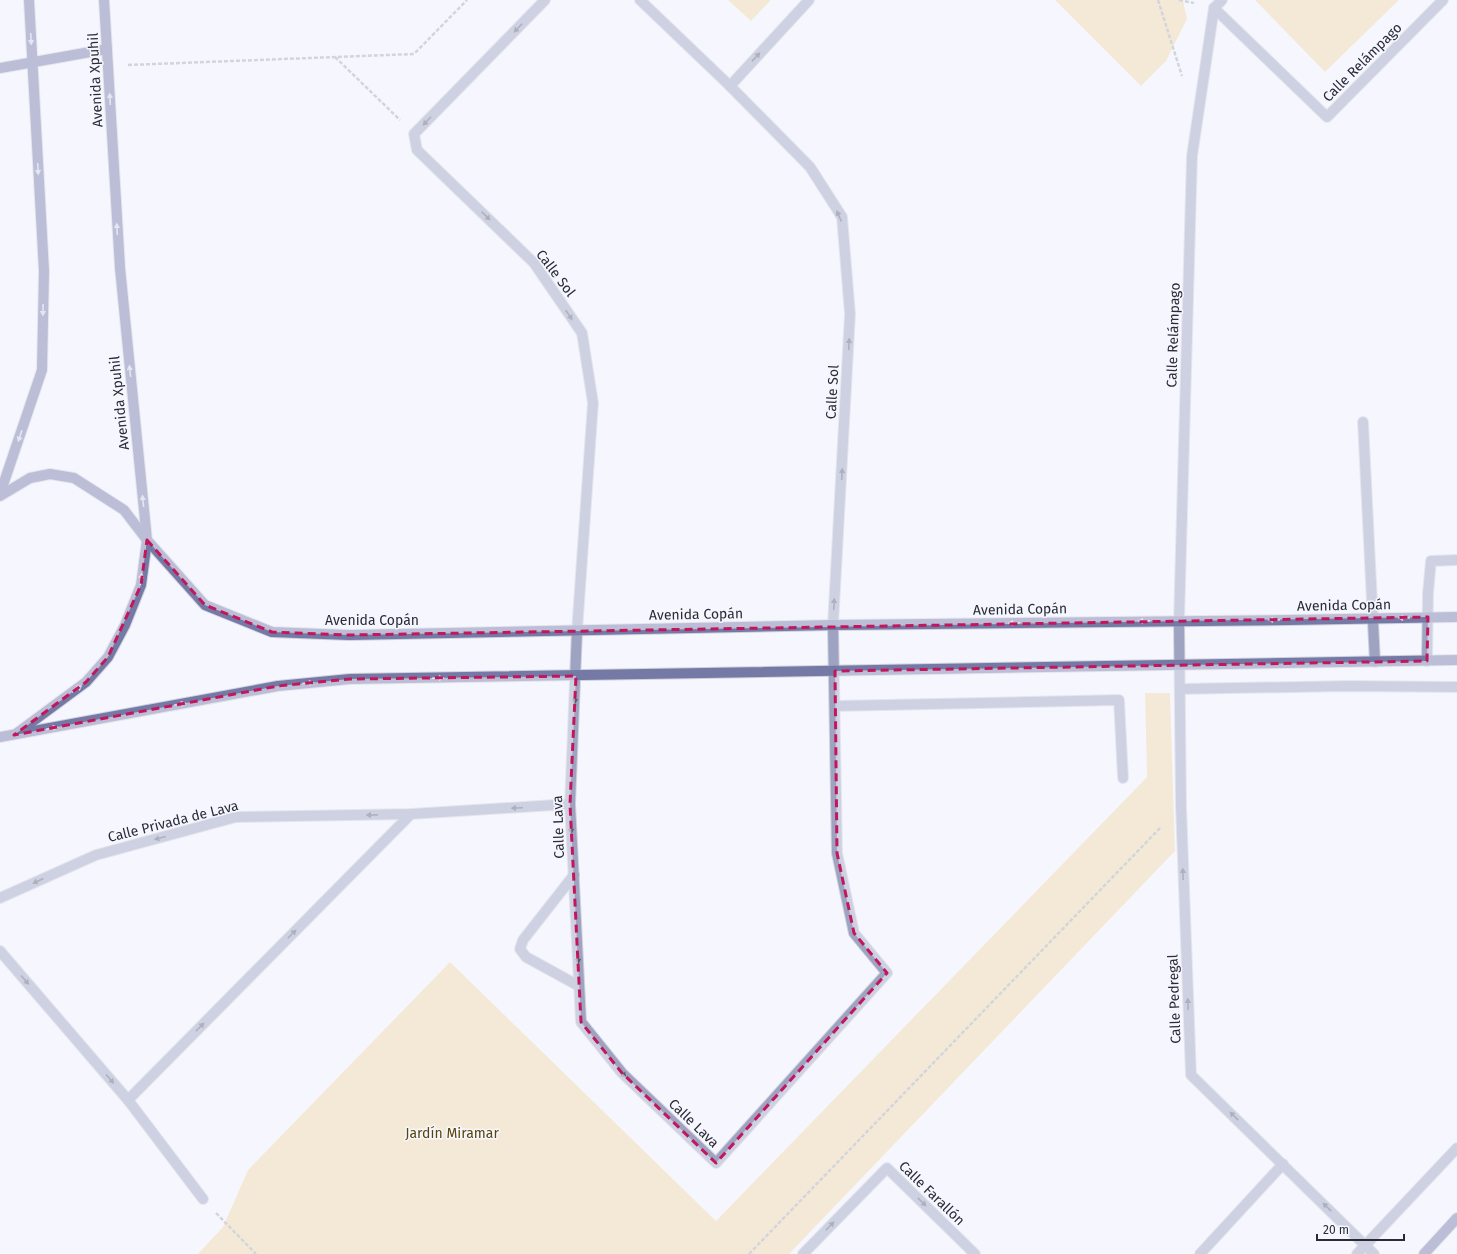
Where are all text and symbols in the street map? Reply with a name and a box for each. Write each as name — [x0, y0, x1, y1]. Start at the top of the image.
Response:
street label: Calle Relámpago — [1319, 19, 1406, 106]
one-way arrow — [513, 23, 523, 33]
street label: Avenida Xpuhil — [85, 32, 106, 128]
one-way arrow — [28, 33, 34, 46]
one-way arrow — [752, 52, 761, 62]
one-way arrow — [106, 93, 113, 105]
one-way arrow — [422, 116, 432, 126]
one-way arrow — [35, 163, 41, 176]
one-way arrow — [836, 209, 842, 221]
one-way arrow — [481, 212, 491, 221]
one-way arrow — [114, 223, 121, 235]
street label: Calle Sol — [532, 246, 579, 300]
street label: Calle Relámpago — [1163, 282, 1184, 388]
one-way arrow — [40, 304, 46, 317]
one-way arrow — [566, 309, 573, 321]
one-way arrow — [845, 338, 852, 350]
street label: Avenida Xpuhil — [106, 355, 133, 451]
street label: Calle Sol — [823, 364, 842, 420]
one-way arrow — [127, 365, 133, 377]
one-way arrow — [17, 430, 23, 442]
one-way arrow — [838, 468, 845, 480]
one-way arrow — [139, 495, 146, 507]
one-way arrow — [138, 573, 145, 585]
street label: Avenida Copán — [1297, 596, 1391, 615]
one-way arrow — [831, 598, 838, 610]
street label: Avenida Copán — [973, 600, 1067, 619]
street label: Avenida Copán — [649, 605, 743, 624]
street label: Avenida Copán — [325, 612, 419, 629]
one-way arrow — [1397, 615, 1410, 621]
one-way arrow — [1267, 617, 1280, 623]
one-way arrow — [1137, 618, 1150, 624]
one-way arrow — [1007, 620, 1020, 626]
one-way arrow — [432, 675, 445, 681]
one-way arrow — [302, 680, 314, 686]
one-way arrow — [72, 685, 82, 693]
one-way arrow — [572, 692, 578, 705]
one-way arrow — [174, 700, 186, 706]
one-way arrow — [46, 724, 58, 730]
street label: Calle Lava — [549, 795, 568, 859]
street label: Calle Privada de Lava — [106, 797, 240, 846]
one-way arrow — [511, 804, 523, 811]
one-way arrow — [365, 812, 378, 818]
one-way arrow — [568, 822, 575, 834]
one-way arrow — [154, 835, 166, 841]
one-way arrow — [1180, 868, 1187, 880]
one-way arrow — [33, 878, 44, 884]
one-way arrow — [287, 929, 297, 939]
one-way arrow — [575, 952, 581, 965]
street label: Calle Pedregal — [1164, 954, 1185, 1044]
one-way arrow — [21, 975, 30, 986]
one-way arrow — [1185, 998, 1192, 1010]
one-way arrow — [195, 1022, 205, 1032]
one-way arrow — [618, 1068, 627, 1078]
one-way arrow — [106, 1074, 115, 1084]
street label: Calle Lava — [665, 1095, 722, 1151]
one-way arrow — [1229, 1111, 1239, 1121]
park label: Jardín Miramar — [405, 1125, 499, 1142]
street label: Calle Farallón — [895, 1158, 968, 1229]
one-way arrow — [917, 1197, 927, 1207]
one-way arrow — [1322, 1202, 1332, 1212]
scale bar — [1317, 1216, 1404, 1242]
one-way arrow — [825, 1221, 835, 1231]
text: 20 m — [1323, 1223, 1349, 1237]

